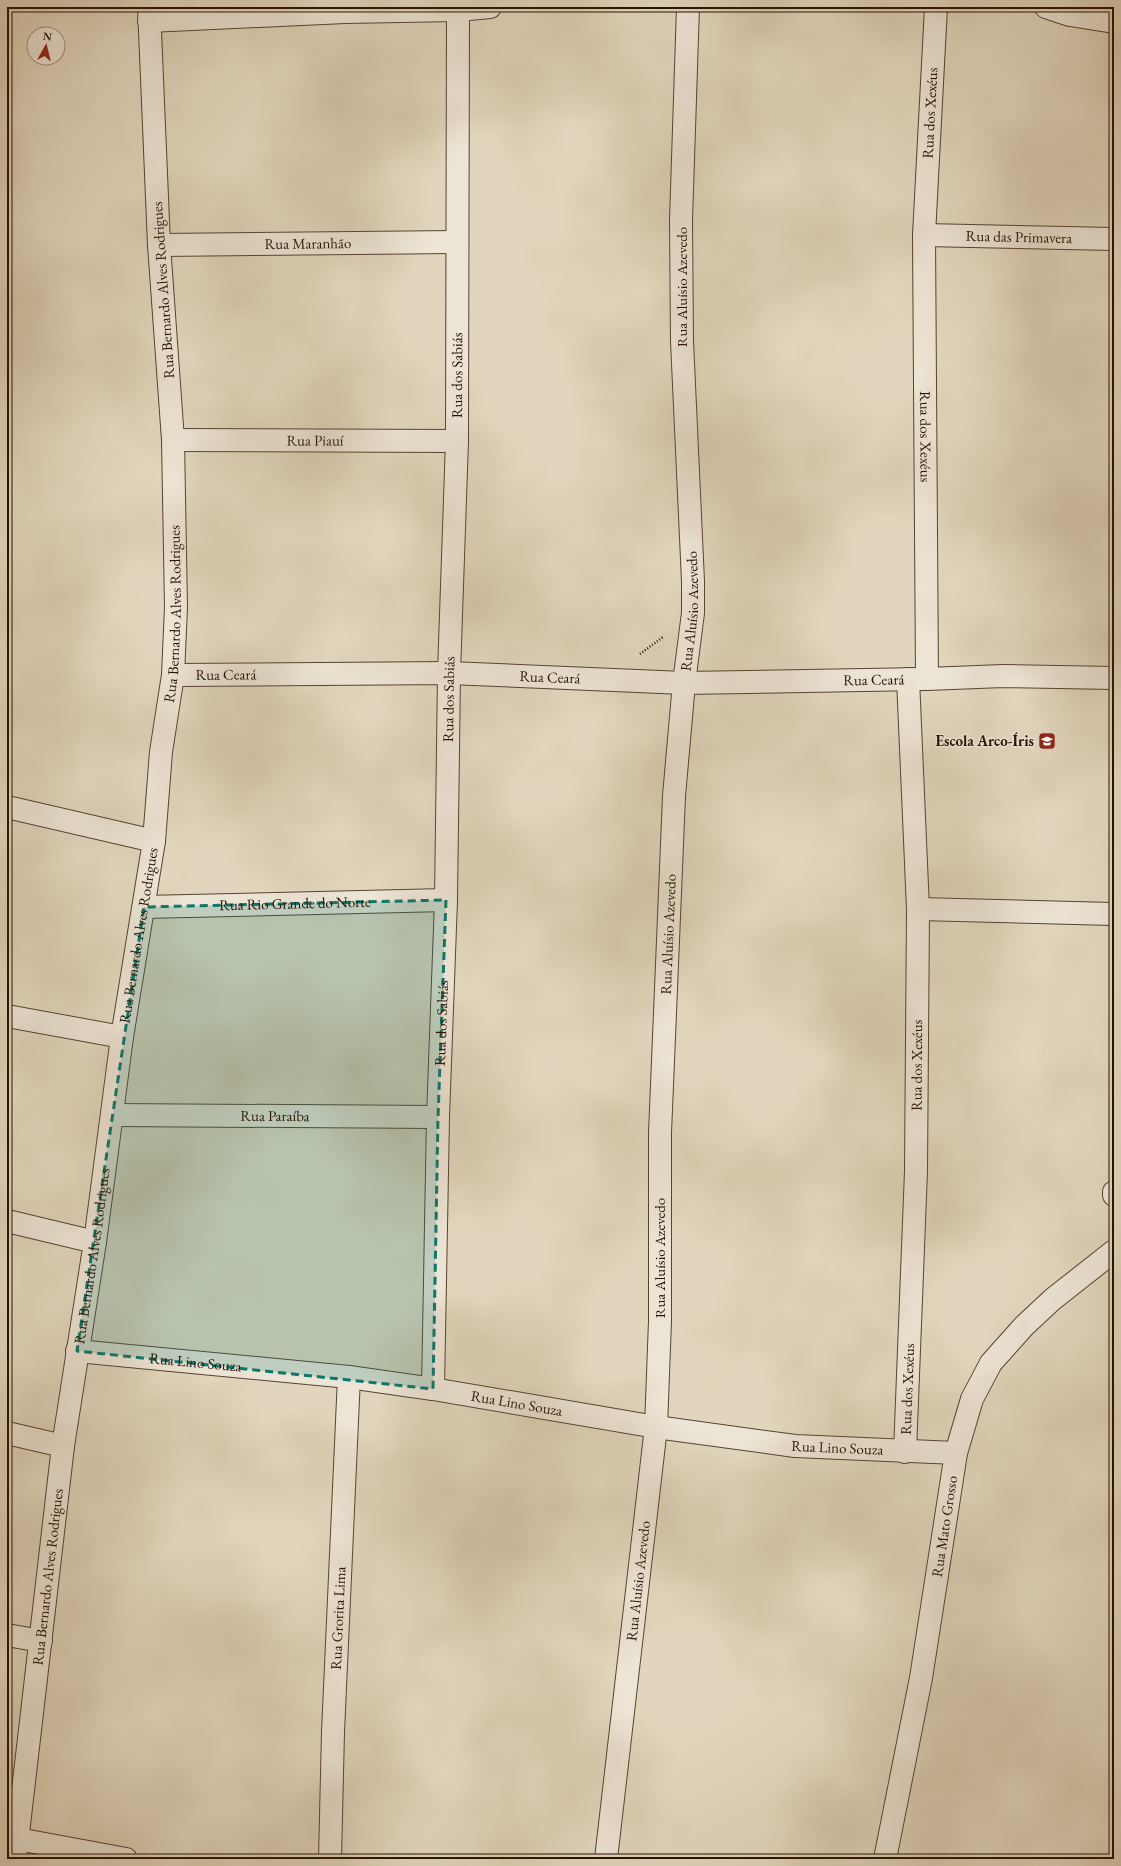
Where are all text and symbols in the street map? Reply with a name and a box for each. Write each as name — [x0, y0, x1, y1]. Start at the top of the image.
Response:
north arrow — [26, 26, 66, 66]
text: N — [42, 29, 53, 44]
street label: Rua dos Xexéus — [918, 67, 941, 159]
street label: Rua Bernardo Alves Rodrigues — [147, 201, 178, 379]
street label: Rua das Primavera — [966, 226, 1072, 247]
street label: Rua Aluísio Azevedo — [672, 227, 691, 347]
street label: Rua Maranhão — [264, 233, 352, 253]
street label: Rua dos Sabiás — [447, 332, 466, 418]
street label: Rua dos Xexéus — [916, 391, 936, 483]
street label: Rua Piauí — [286, 430, 344, 450]
street label: Rua Bernardo Alves Rodrigues — [159, 525, 185, 704]
street label: Rua Aluísio Azevedo — [676, 551, 702, 672]
street label: Rua dos Sabiás — [438, 656, 459, 742]
street label: Rua Ceará — [195, 664, 257, 684]
street label: Rua Ceará — [519, 666, 581, 688]
street label: Rua Ceará — [843, 669, 904, 689]
place label: Escola Arco-Íris — [935, 731, 1034, 750]
school or university icon: Escola Arco-Íris — [1037, 731, 1057, 751]
street label: Rua Bernardo Alves Rodrigues — [114, 846, 162, 1025]
street label: Rua Aluísio Azevedo — [656, 873, 680, 995]
street label: Rua Rio Grande do Norte — [219, 892, 371, 914]
street label: Rua dos Sabiás — [430, 980, 452, 1066]
street label: Rua dos Xexéus — [906, 1019, 926, 1111]
street label: Rua Paraíba — [240, 1106, 310, 1125]
street label: Rua Bernardo Alves Rodrigues — [69, 1167, 114, 1345]
street label: Rua Aluísio Azevedo — [650, 1198, 669, 1318]
street label: Rua dos Xexéus — [896, 1343, 918, 1435]
street label: Rua Lino Souza — [149, 1348, 242, 1376]
street label: Rua Lino Souza — [470, 1386, 564, 1420]
street label: Rua Lino Souza — [791, 1436, 884, 1459]
street label: Rua Mato Grosso — [927, 1474, 961, 1578]
street label: Rua Bernardo Alves Rodrigues — [28, 1487, 67, 1666]
street label: Rua Aluísio Azevedo — [621, 1520, 654, 1642]
street label: Rua Grorita Lima — [326, 1566, 349, 1670]

